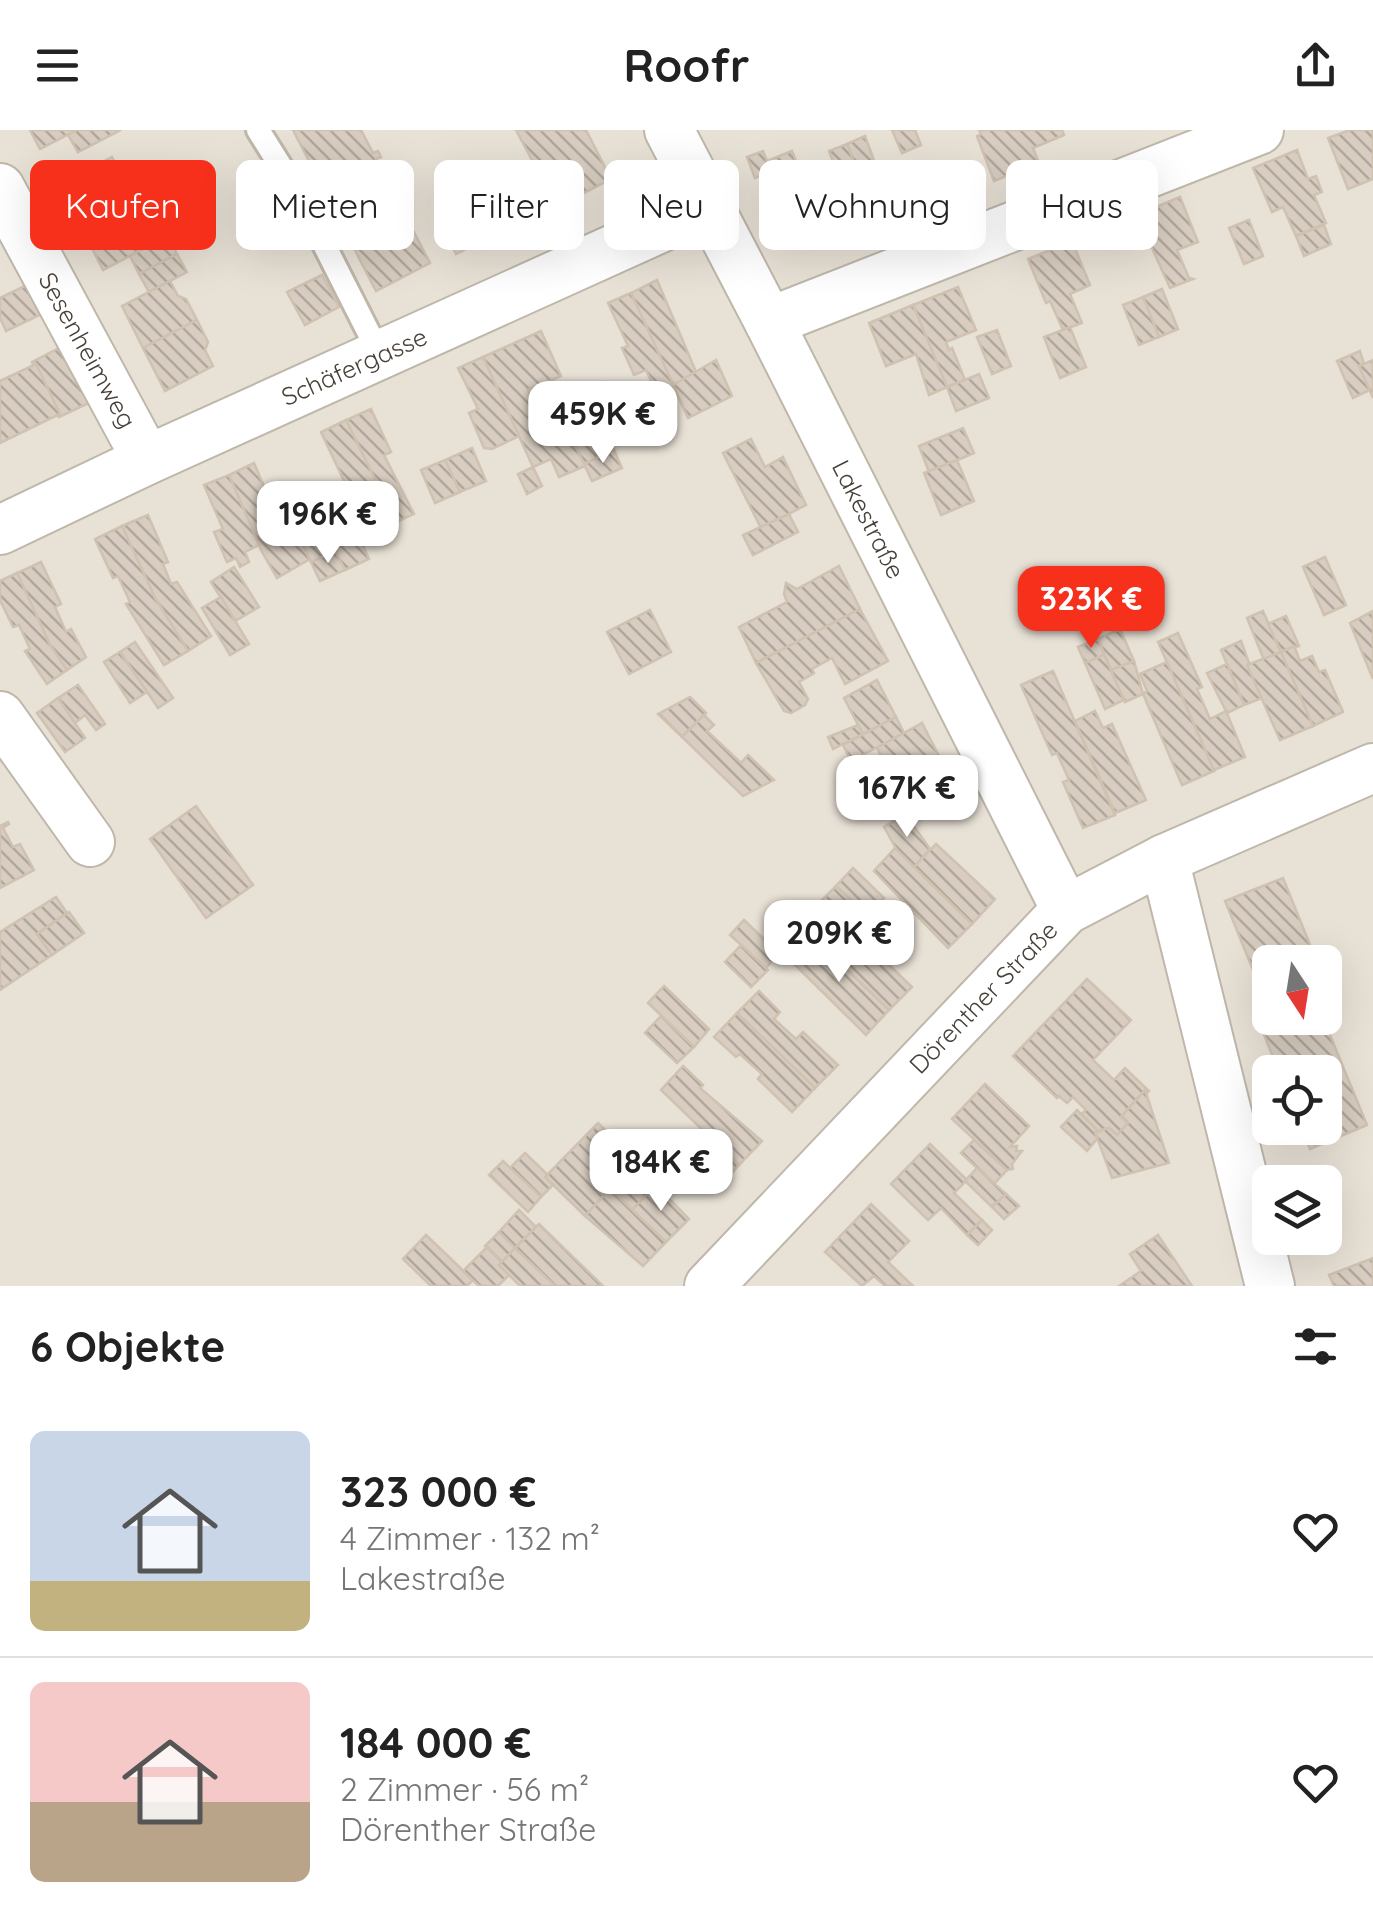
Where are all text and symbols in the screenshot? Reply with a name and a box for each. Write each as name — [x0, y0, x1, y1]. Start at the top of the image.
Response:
text: Roofr — [623, 37, 750, 93]
icon: menu — [30, 38, 85, 93]
icon: share — [1288, 38, 1343, 93]
chip: Kaufen — [30, 160, 216, 250]
chip: Mieten — [236, 160, 414, 250]
chip: Filter — [434, 160, 584, 250]
chip: Neu — [604, 160, 739, 250]
chip: Wohnung — [759, 160, 986, 250]
chip: Haus — [1006, 160, 1158, 250]
street label: Sesenheimweg — [32, 267, 144, 433]
street label: Schäfergasse — [276, 320, 432, 412]
pin: 459K € — [522, 381, 684, 466]
text: 459K € — [550, 393, 656, 433]
street label: Lakestraße — [826, 454, 912, 584]
pin: 196K € — [247, 481, 409, 566]
text: 196K € — [279, 493, 377, 533]
pin: 323K € — [1010, 566, 1172, 651]
text: 323K € — [1040, 578, 1142, 618]
pin: 167K € — [826, 755, 988, 840]
text: 167K € — [858, 767, 956, 807]
pin: 209K € — [758, 900, 920, 985]
text: 209K € — [786, 912, 892, 952]
street label: Dörenther Straße — [902, 914, 1064, 1080]
north arrow — [1252, 945, 1342, 1035]
map controls — [1252, 945, 1342, 1255]
button: locate — [1252, 1055, 1342, 1145]
pin: 184K € — [580, 1129, 742, 1214]
text: 184K € — [612, 1141, 710, 1181]
button: layers — [1252, 1165, 1342, 1255]
icon: filters — [1288, 1319, 1343, 1374]
text: 6 Objekte — [30, 1320, 225, 1373]
text: 323 000 € — [340, 1465, 536, 1518]
icon: home — [110, 1471, 230, 1591]
icon: heart — [1288, 1504, 1343, 1559]
text: 4 Zimmer · 132 m² — [340, 1518, 600, 1558]
text: Lakestraße — [340, 1558, 506, 1598]
text: 184 000 € — [340, 1716, 531, 1769]
icon: home — [110, 1722, 230, 1842]
icon: heart — [1288, 1755, 1343, 1810]
text: 2 Zimmer · 56 m² — [340, 1769, 589, 1809]
text: Dörenther Straße — [340, 1809, 596, 1849]

